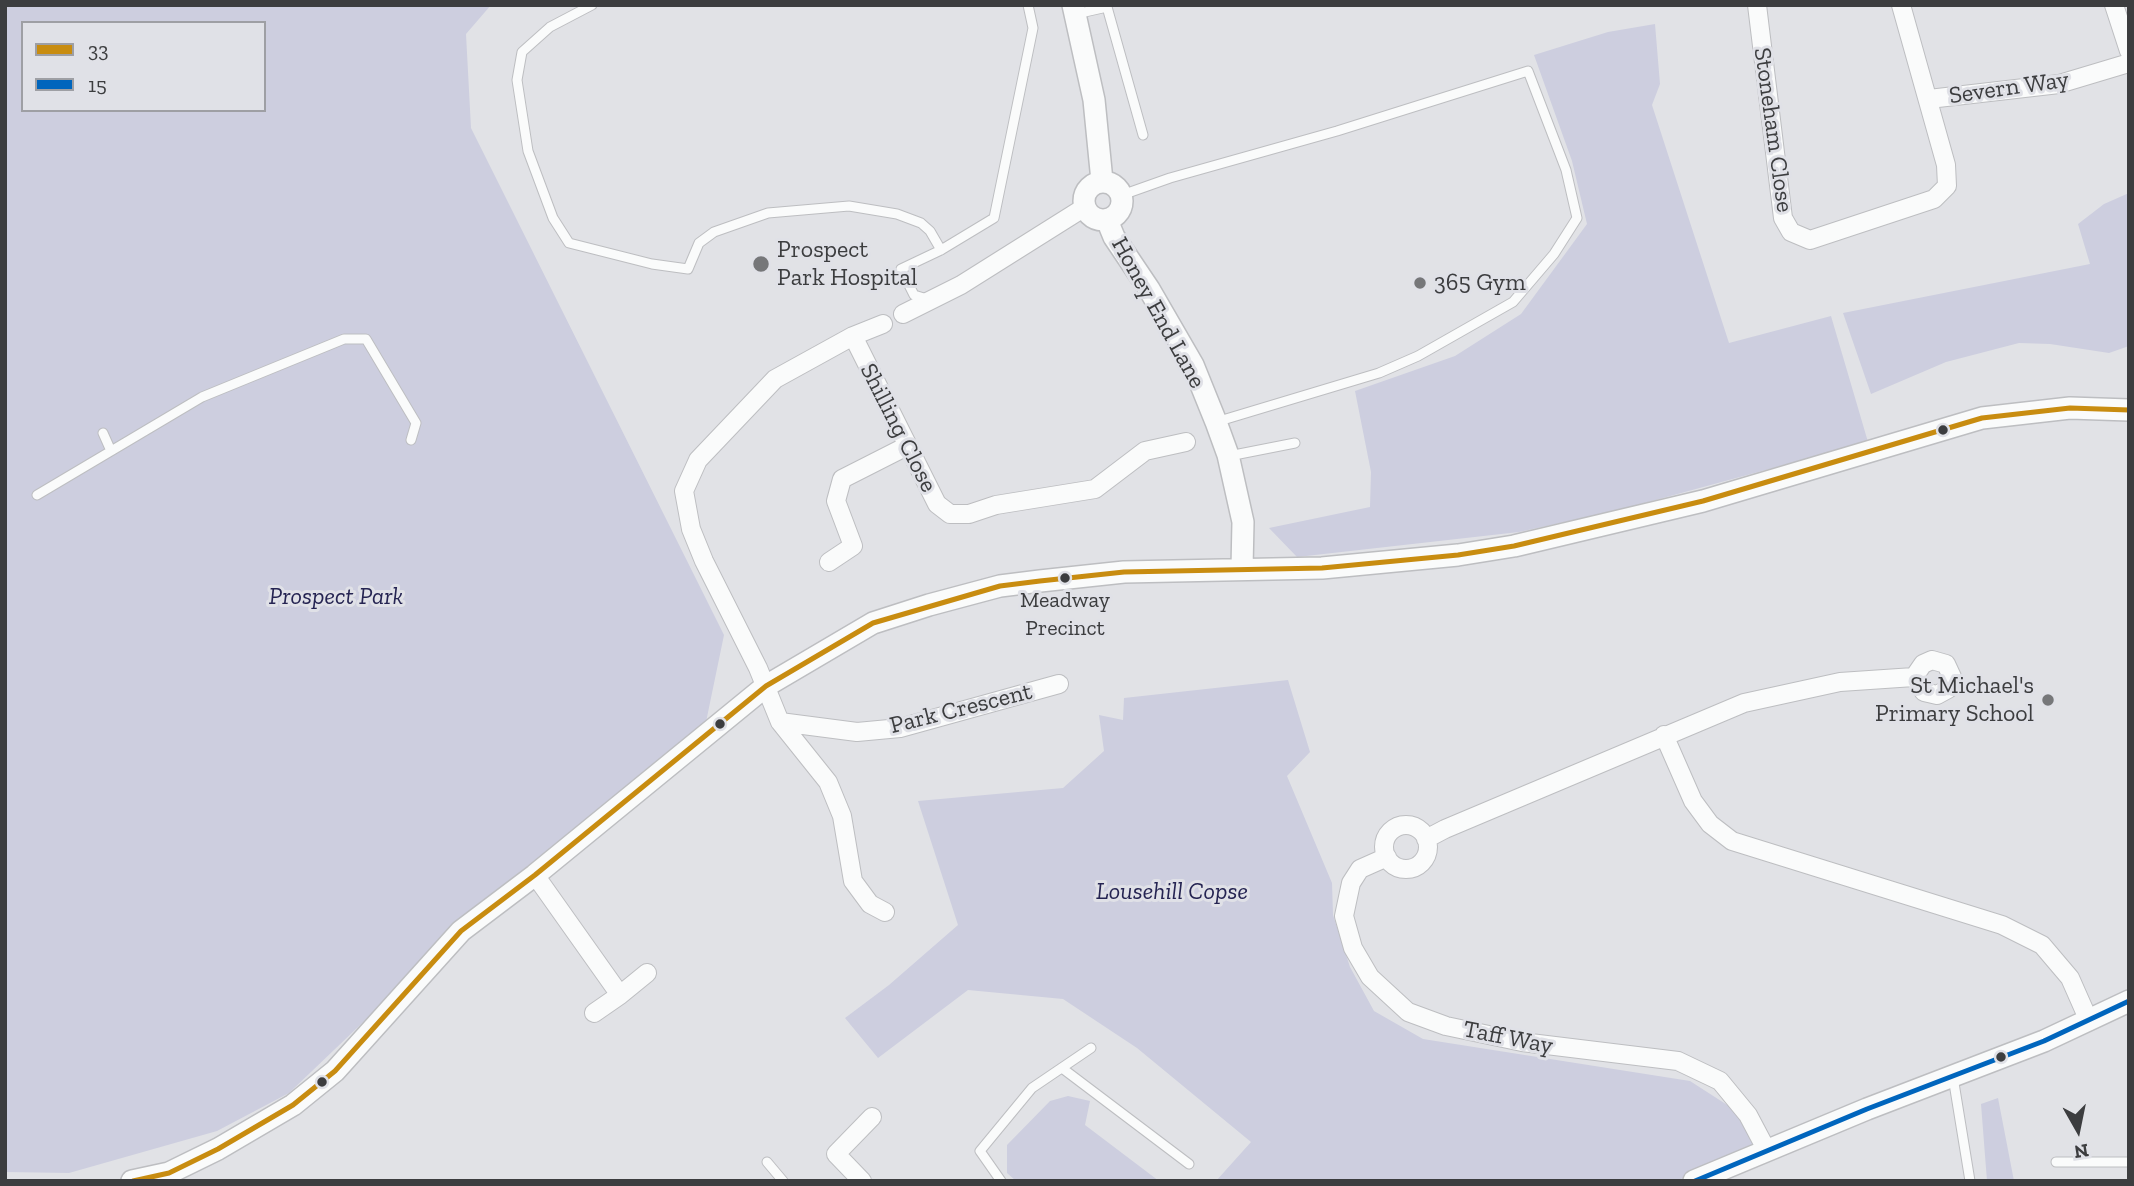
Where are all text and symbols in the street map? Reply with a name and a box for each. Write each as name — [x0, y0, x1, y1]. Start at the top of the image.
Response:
legend — [21, 21, 266, 112]
text: 33 — [88, 37, 109, 62]
street label: Stoneham Close — [1747, 46, 1799, 214]
street label: Severn Way — [1947, 65, 2071, 111]
text: 15 — [88, 72, 107, 97]
street label: Honey End Lane — [1105, 232, 1211, 394]
place label: Prospect Park Hospital — [777, 236, 917, 292]
marker: Prospect Park Hospital — [751, 254, 771, 274]
place label: 365 Gym — [1434, 269, 1526, 297]
marker: 365 Gym — [1412, 275, 1428, 291]
street label: Shilling Close — [853, 359, 943, 497]
unlabelled marker — [1936, 423, 1950, 437]
marker: Meadway Precinct — [1058, 571, 1072, 585]
park label: Prospect Park — [269, 583, 403, 611]
place label: Meadway Precinct — [1020, 588, 1110, 640]
place label: St Michael's Primary School — [1875, 672, 2034, 728]
street label: Park Crescent — [887, 677, 1035, 741]
marker: St Michael's Primary School — [2040, 692, 2056, 708]
unlabelled marker — [713, 717, 727, 731]
park label: Lousehill Copse — [1096, 878, 1248, 906]
street label: Taff Way — [1461, 1015, 1555, 1061]
unlabelled marker — [1994, 1050, 2008, 1064]
unlabelled marker — [315, 1075, 329, 1089]
north arrow — [2043, 1095, 2113, 1165]
text: N — [2072, 1139, 2090, 1164]

